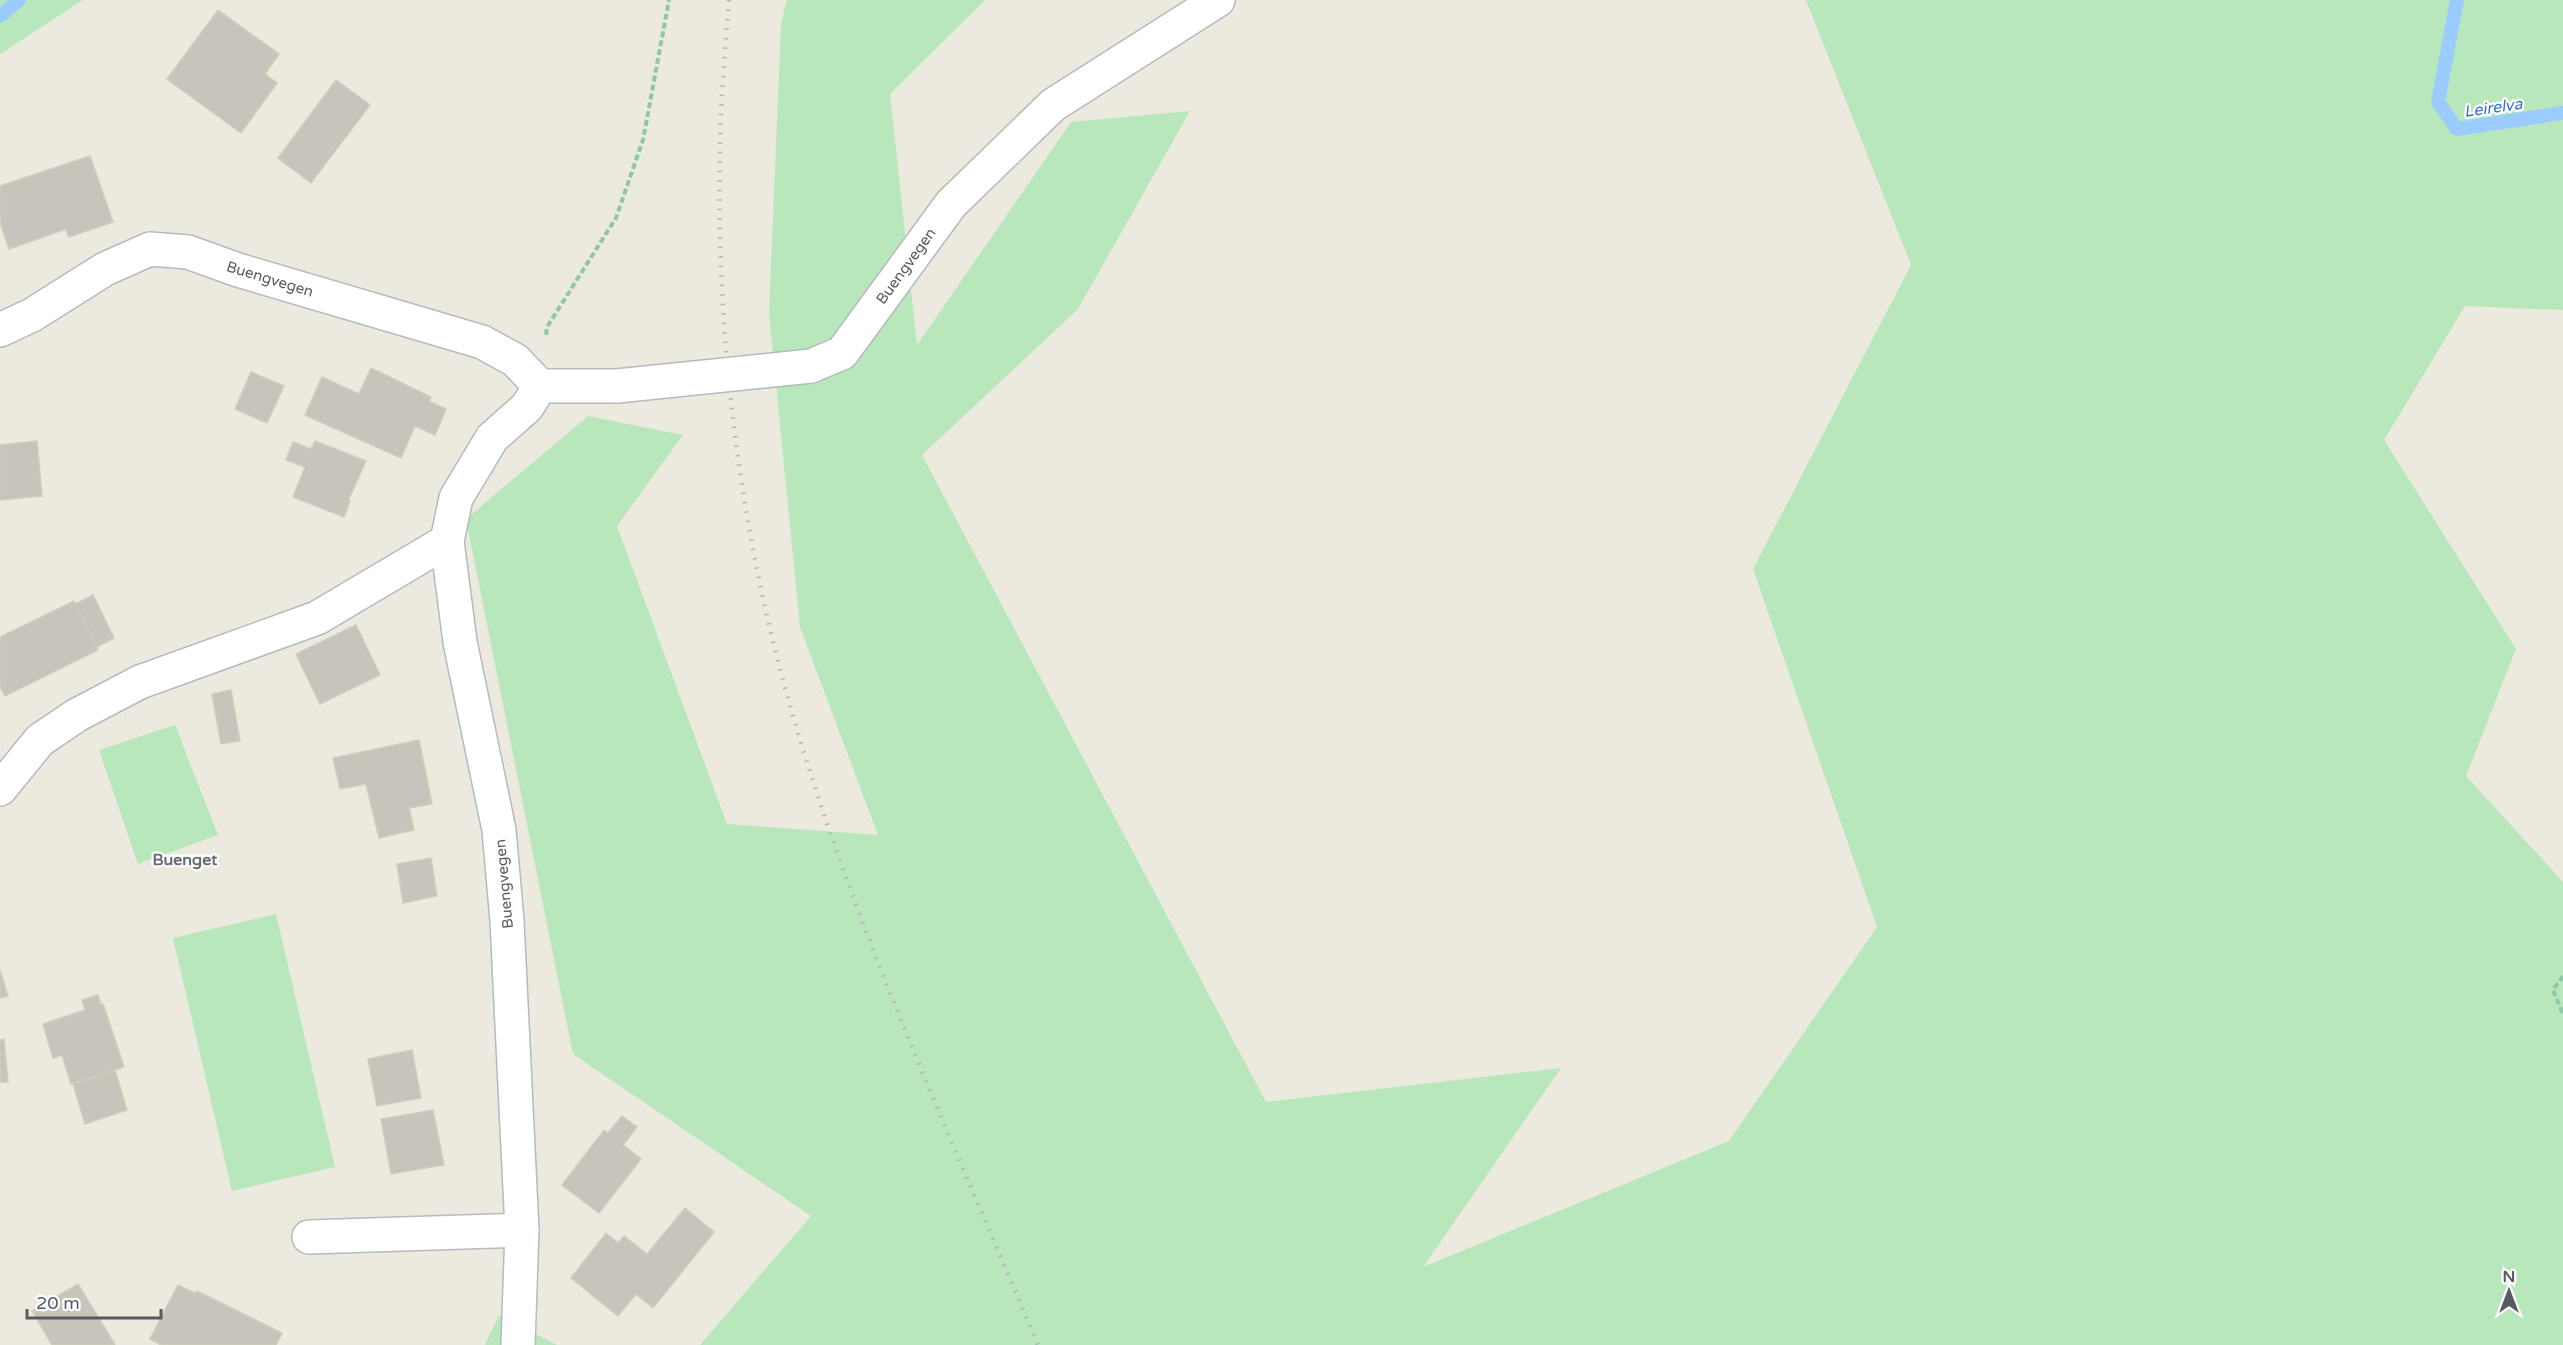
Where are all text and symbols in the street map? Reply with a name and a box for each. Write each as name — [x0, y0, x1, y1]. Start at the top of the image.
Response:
water label: Leirelva — [2463, 94, 2525, 122]
street label: Buengvegen — [872, 224, 940, 308]
street label: Buengvegen — [224, 257, 316, 301]
street label: Buengvegen — [491, 838, 517, 930]
district label: Buenget — [153, 850, 218, 870]
north arrow — [2479, 1261, 2539, 1321]
text: N — [2503, 1267, 2515, 1287]
scale bar — [27, 1282, 160, 1320]
text: 20 m — [36, 1292, 80, 1314]

